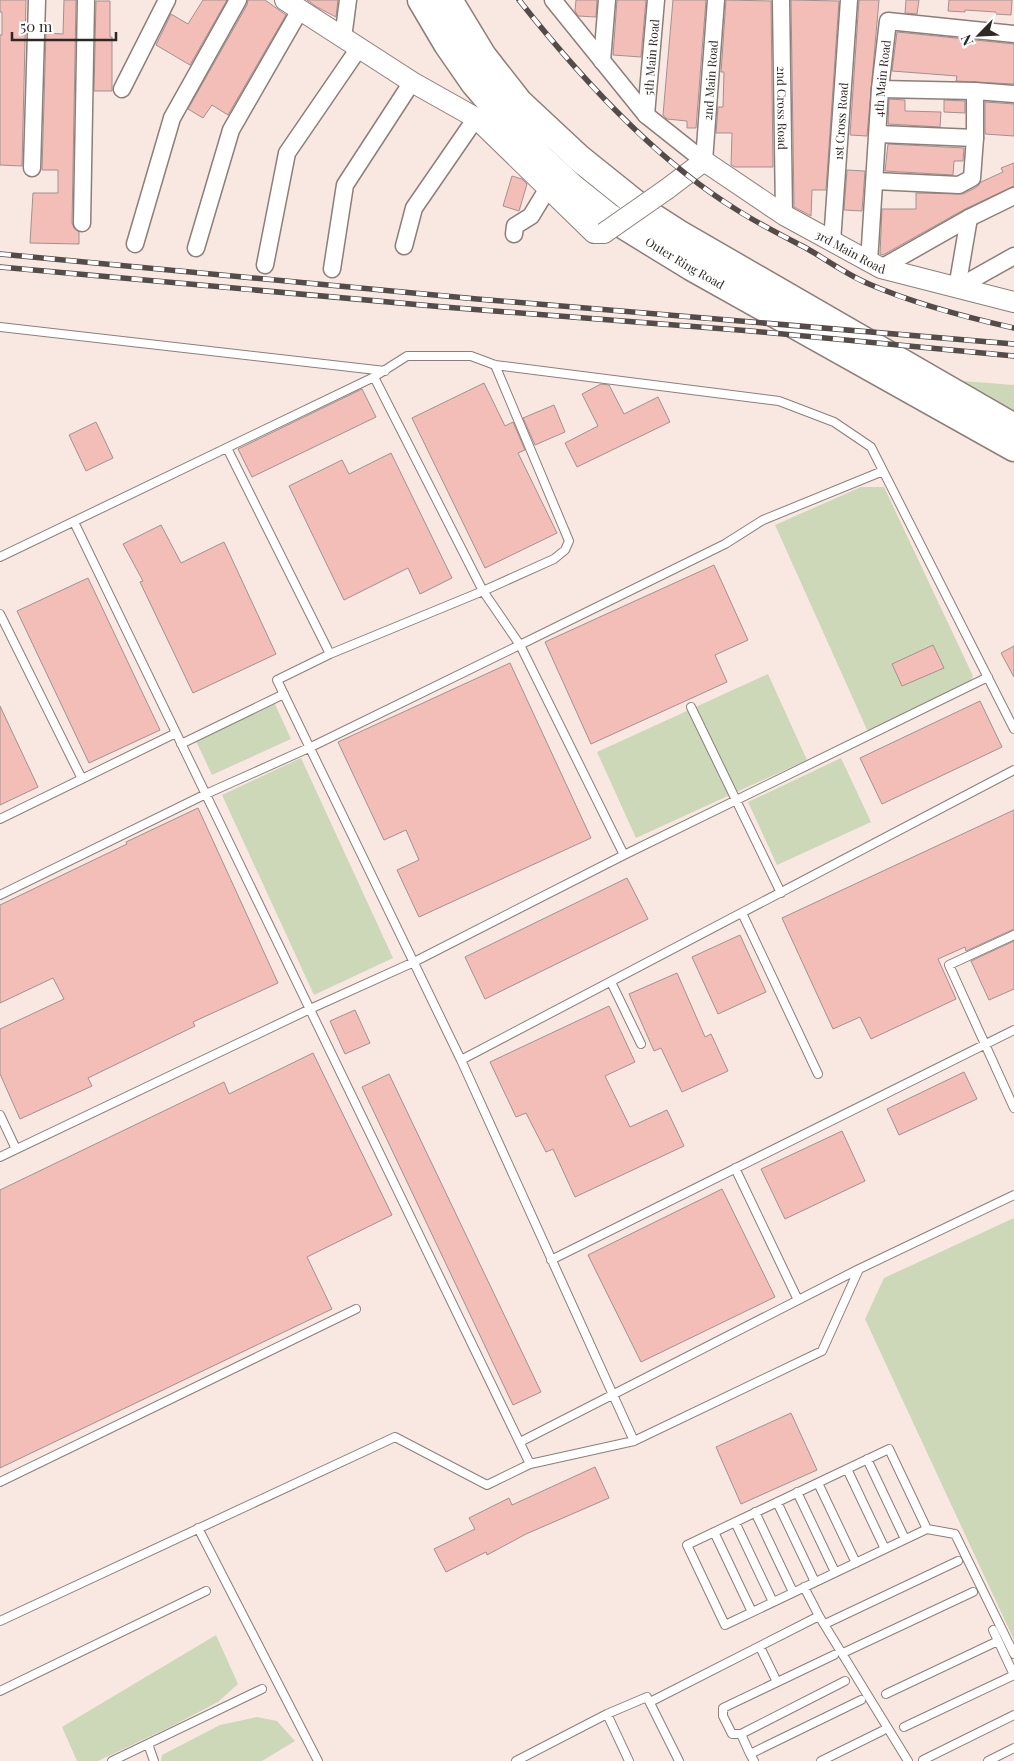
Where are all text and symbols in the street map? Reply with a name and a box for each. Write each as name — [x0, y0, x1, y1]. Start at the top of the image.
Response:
scale bar — [12, 10, 116, 42]
north arrow — [954, 10, 1004, 60]
text: 50 m — [20, 16, 53, 36]
street label: 5th Main Road — [640, 18, 662, 96]
text: N — [956, 32, 977, 49]
street label: 4th Main Road — [870, 39, 894, 118]
street label: 2nd Main Road — [699, 40, 721, 121]
street label: 2nd Cross Road — [774, 66, 791, 150]
street label: 1st Cross Road — [830, 82, 851, 161]
street label: 3rd Main Road — [813, 226, 887, 277]
street label: Outer Ring Road — [643, 233, 728, 292]

